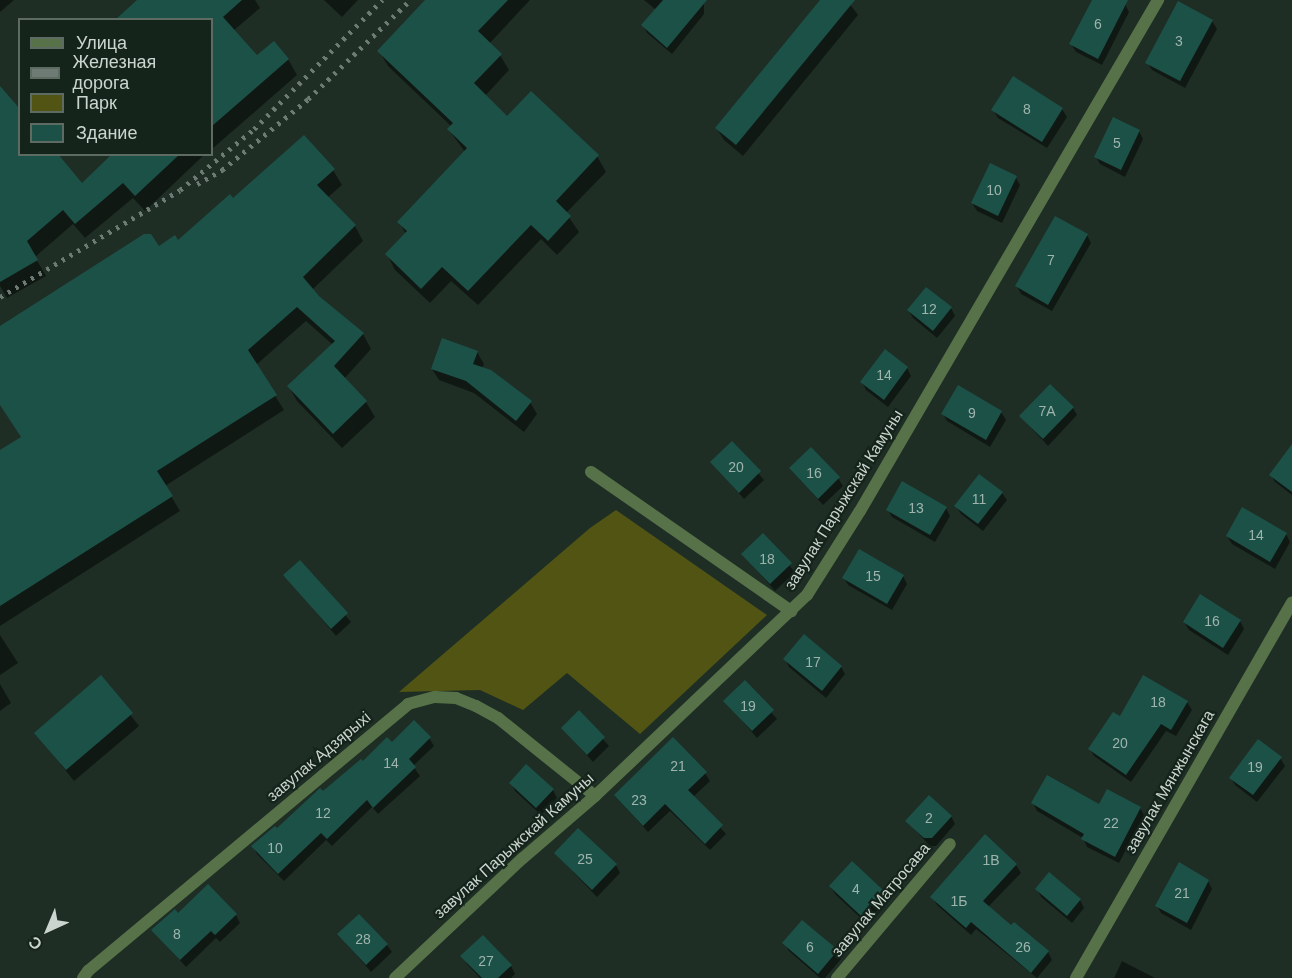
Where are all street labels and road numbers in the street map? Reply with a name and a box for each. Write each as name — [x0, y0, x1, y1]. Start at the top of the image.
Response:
street label: завулак Парыжскай Камуны — [781, 406, 907, 594]
street label: завулак Мянжынскага — [1121, 707, 1219, 857]
street label: завулак Адзярыхі — [263, 708, 375, 806]
street label: завулак Парыжскай Камуны — [430, 769, 598, 923]
street label: завулак Матросава — [828, 839, 934, 961]

